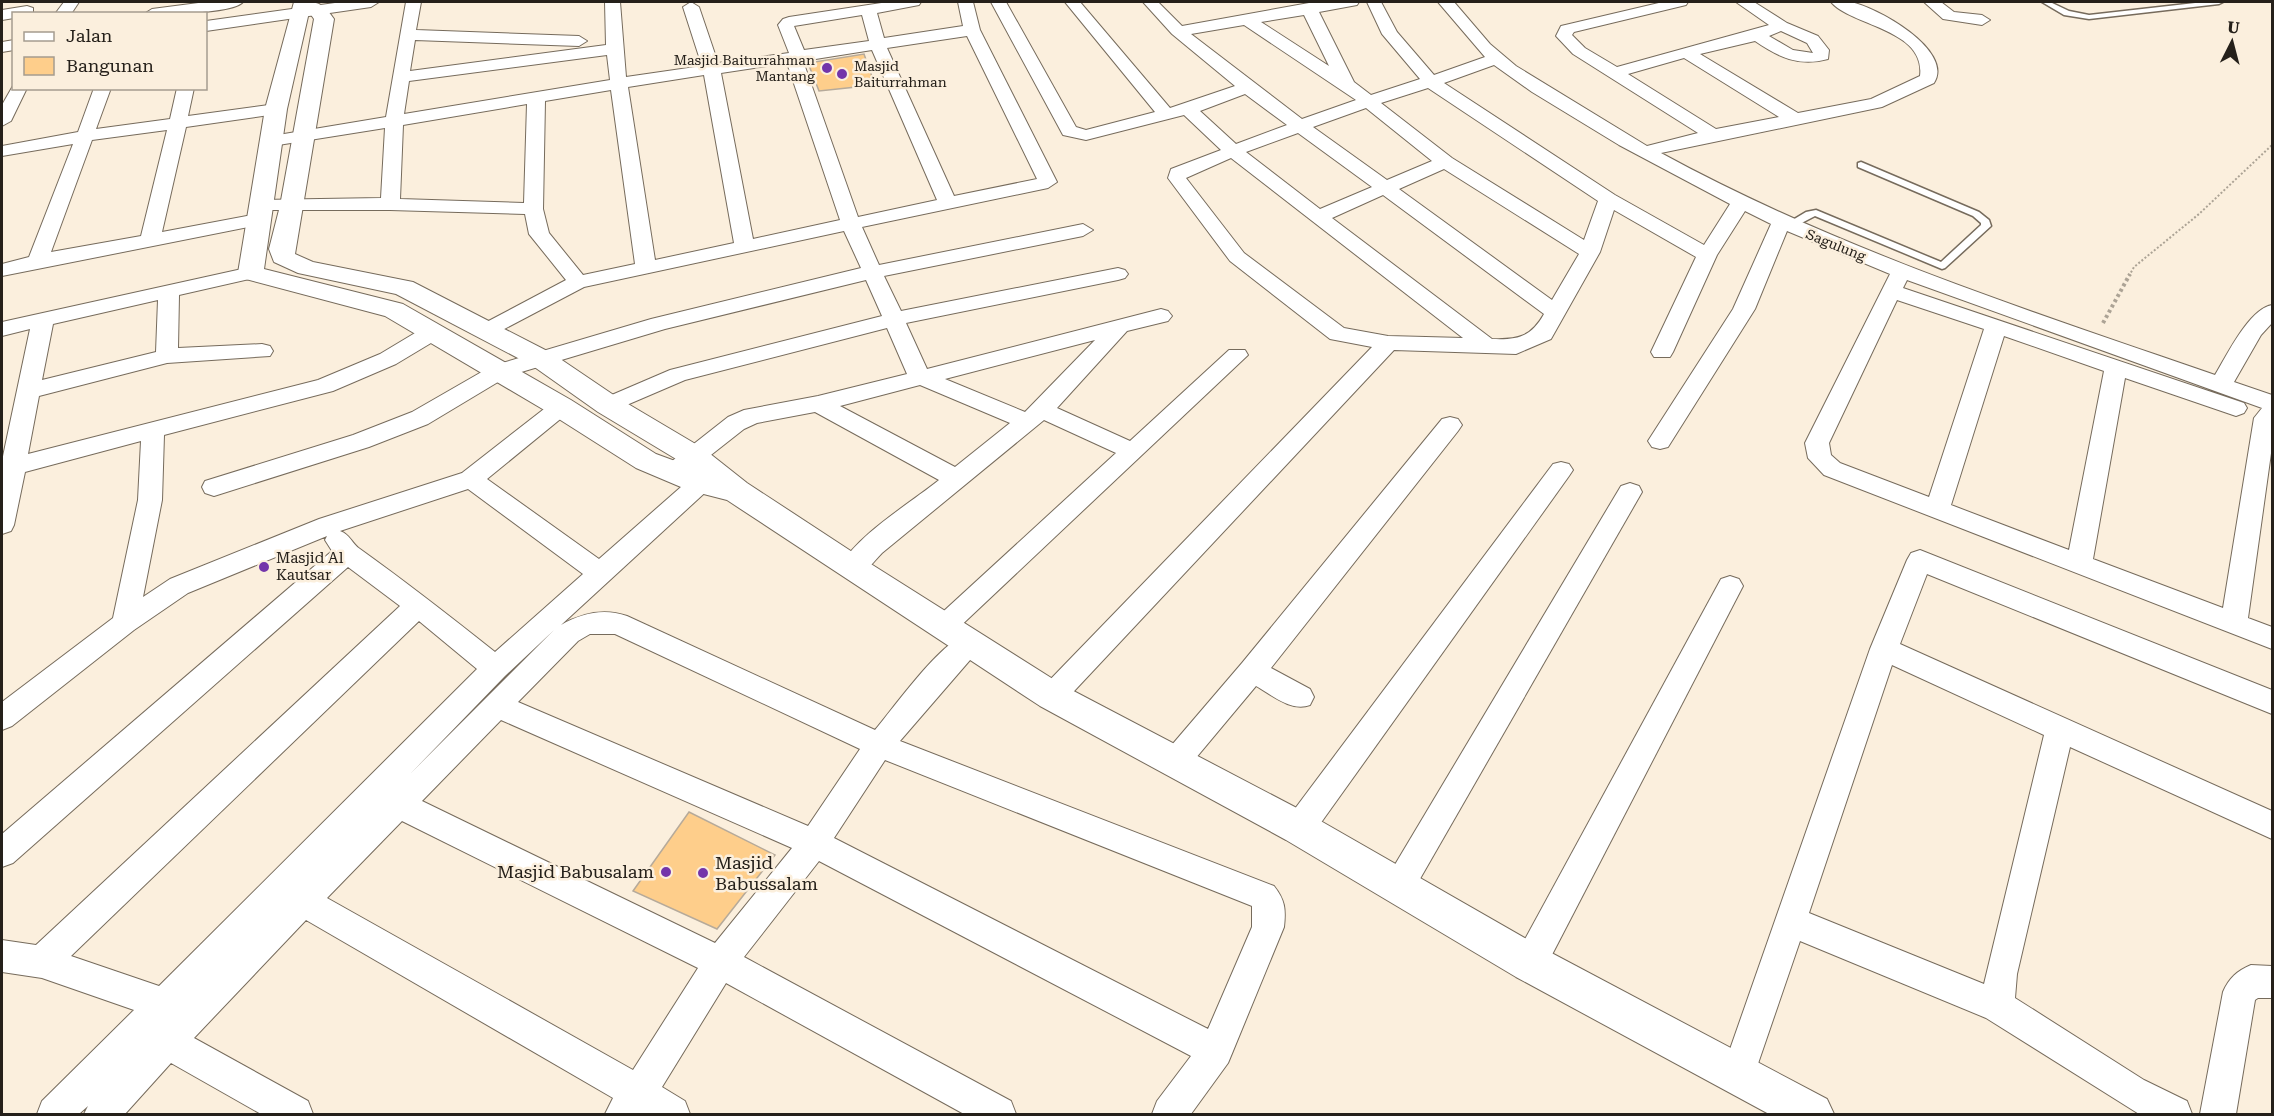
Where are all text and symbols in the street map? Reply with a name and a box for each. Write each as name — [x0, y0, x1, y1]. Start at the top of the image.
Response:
legend — [12, 12, 207, 90]
north arrow — [2202, 12, 2262, 72]
text: U — [2226, 17, 2241, 38]
text: Jalan — [66, 25, 113, 46]
place label: Masjid Baiturrahman Mantang — [674, 52, 815, 84]
text: Bangunan — [66, 55, 154, 76]
place label: Masjid Baiturrahman — [854, 58, 947, 90]
marker: Masjid Baiturrahman Mantang — [820, 61, 834, 75]
marker: Masjid Baiturrahman — [835, 67, 849, 81]
street label: Sagulung — [1804, 226, 1868, 264]
place label: Masjid Al Kautsar — [276, 549, 344, 584]
marker: Masjid Al Kautsar — [257, 560, 271, 574]
place label: Masjid Babussalam — [715, 852, 818, 894]
place label: Masjid Babusalam — [497, 861, 654, 882]
marker: Masjid Babusalam — [659, 865, 673, 879]
marker: Masjid Babussalam — [696, 866, 710, 880]

